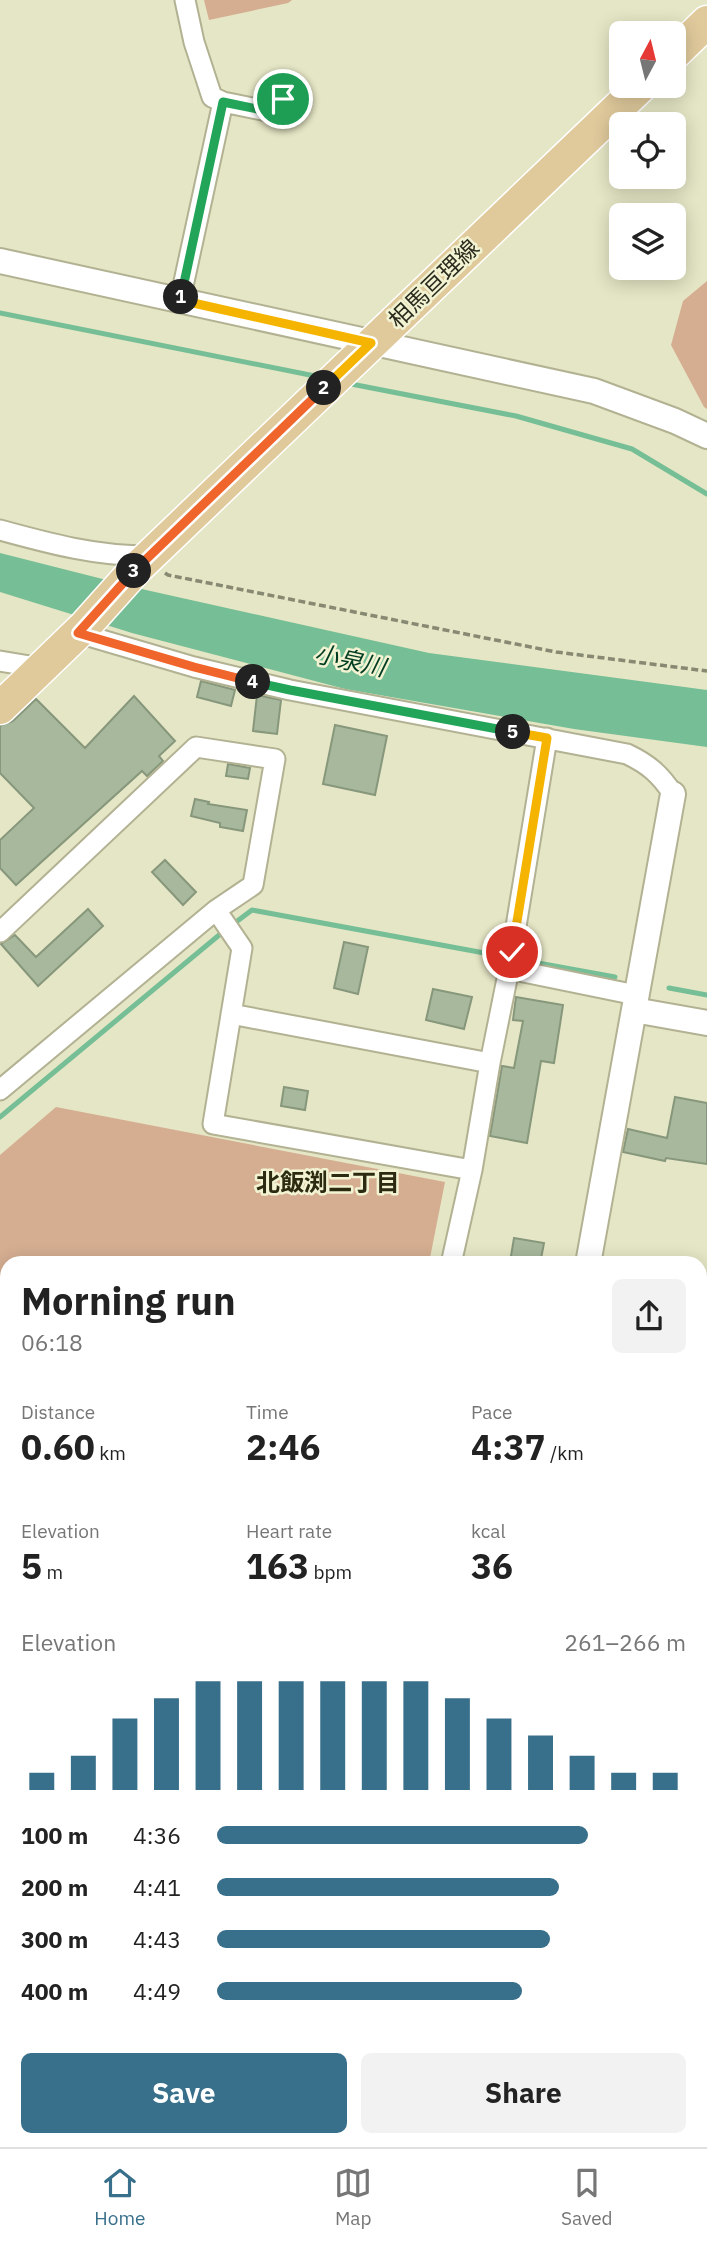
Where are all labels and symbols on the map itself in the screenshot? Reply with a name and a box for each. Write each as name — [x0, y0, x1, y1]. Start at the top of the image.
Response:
north arrow — [609, 21, 686, 98]
pin — [253, 69, 313, 129]
street label: 相馬亘理線 — [381, 232, 485, 334]
pin: 1 — [164, 280, 198, 314]
pin: 2 — [306, 370, 342, 406]
pin: 3 — [116, 554, 152, 588]
water label: 小泉川 — [311, 637, 391, 684]
pin: 4 — [236, 664, 270, 700]
pin: 5 — [496, 714, 530, 750]
pin — [482, 922, 542, 982]
district label: 北飯渕二丁目 — [256, 1166, 400, 1198]

